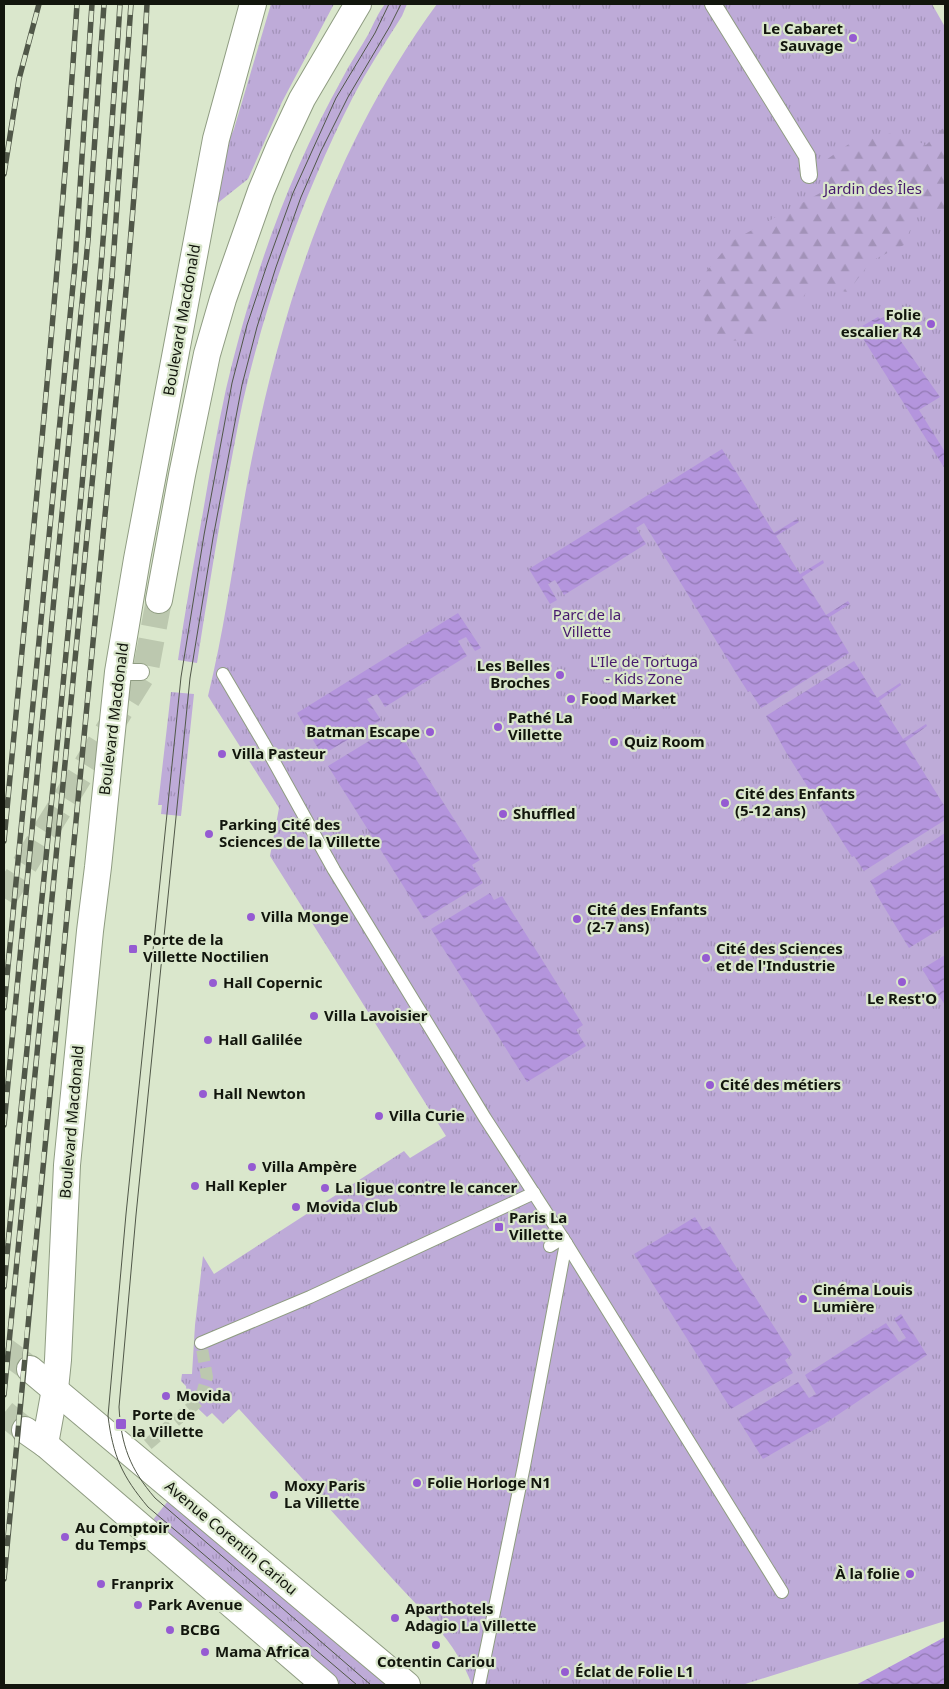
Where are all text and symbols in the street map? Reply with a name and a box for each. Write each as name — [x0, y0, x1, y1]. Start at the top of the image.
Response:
place label: Le Cabaret Sauvage — [763, 18, 843, 55]
marker: Le Cabaret Sauvage — [847, 32, 859, 44]
park label: Jardin des Îles — [822, 178, 922, 198]
street label: Boulevard Macdonald — [158, 243, 204, 397]
place label: Folie escalier R4 — [841, 304, 921, 341]
marker: Folie escalier R4 — [925, 318, 937, 330]
park label: Parc de la Villette — [553, 604, 621, 641]
street label: Boulevard Macdonald — [94, 641, 132, 796]
park label: L'Ile de Tortuga - Kids Zone — [590, 651, 698, 688]
place label: Les Belles Broches — [477, 655, 550, 692]
marker: Les Belles Broches — [554, 669, 566, 681]
place label: Food Market — [581, 688, 676, 708]
marker: Food Market — [565, 693, 577, 705]
place label: Pathé La Villette — [508, 707, 573, 744]
place label: Batman Escape — [306, 721, 420, 741]
marker: Pathé La Villette — [492, 721, 504, 733]
marker: Batman Escape — [424, 726, 436, 738]
place label: Quiz Room — [624, 731, 705, 751]
marker: Quiz Room — [608, 736, 620, 748]
place label: Villa Pasteur — [232, 743, 326, 763]
marker: Villa Pasteur — [216, 748, 228, 760]
place label: Cité des Enfants (5-12 ans) — [735, 783, 855, 820]
marker: Cité des Enfants (5-12 ans) — [719, 797, 731, 809]
place label: Shuffled — [513, 803, 575, 823]
marker: Shuffled — [497, 808, 509, 820]
place label: Parking Cité des Sciences de la Villette — [219, 814, 380, 851]
marker: Parking Cité des Sciences de la Villette — [203, 828, 215, 840]
place label: Cité des Enfants (2-7 ans) — [587, 899, 707, 936]
place label: Villa Monge — [261, 906, 349, 926]
marker: Villa Monge — [245, 911, 257, 923]
marker: Cité des Enfants (2-7 ans) — [571, 913, 583, 925]
place label: Porte de la Villette Noctilien — [143, 929, 269, 966]
place label: Cité des Sciences et de l'Industrie — [716, 938, 843, 975]
marker: Porte de la Villette Noctilien — [127, 943, 139, 955]
marker: Cité des Sciences et de l'Industrie — [700, 952, 712, 964]
place label: Hall Copernic — [223, 972, 323, 992]
marker: Le Rest'O — [896, 976, 908, 988]
marker: Hall Copernic — [207, 977, 219, 989]
place label: Le Rest'O — [867, 988, 937, 1008]
place label: Villa Lavoisier — [324, 1005, 428, 1025]
marker: Villa Lavoisier — [308, 1010, 320, 1022]
place label: Hall Galilée — [218, 1029, 303, 1049]
marker: Hall Galilée — [202, 1034, 214, 1046]
street label: Boulevard Macdonald — [54, 1045, 88, 1199]
place label: Cité des métiers — [720, 1074, 841, 1094]
marker: Cité des métiers — [704, 1079, 716, 1091]
place label: Hall Newton — [213, 1083, 306, 1103]
marker: Hall Newton — [197, 1088, 209, 1100]
place label: Villa Curie — [389, 1105, 465, 1125]
marker: Villa Curie — [373, 1110, 385, 1122]
place label: Villa Ampère — [262, 1156, 357, 1176]
marker: Villa Ampère — [246, 1161, 258, 1173]
place label: Hall Kepler — [205, 1175, 287, 1195]
place label: La ligue contre le cancer — [335, 1177, 517, 1197]
marker: Hall Kepler — [189, 1180, 201, 1192]
marker: La ligue contre le cancer — [319, 1182, 331, 1194]
place label: Movida Club — [306, 1196, 398, 1216]
marker: Movida Club — [290, 1201, 302, 1213]
place label: Paris La Villette — [509, 1207, 567, 1244]
marker: Paris La Villette — [493, 1221, 505, 1233]
place label: Cinéma Louis Lumière — [813, 1279, 913, 1316]
marker: Cinéma Louis Lumière — [797, 1293, 809, 1305]
place label: Movida — [176, 1385, 231, 1405]
marker: Movida — [160, 1390, 172, 1402]
place label: Porte de la Villette — [132, 1404, 204, 1441]
marker: Porte de la Villette — [114, 1417, 128, 1431]
place label: Folie Horloge N1 — [427, 1472, 551, 1492]
place label: Moxy Paris La Villette — [284, 1475, 365, 1512]
street label: Avenue Corentin Cariou — [161, 1476, 302, 1599]
marker: Folie Horloge N1 — [411, 1477, 423, 1489]
marker: Moxy Paris La Villette — [268, 1489, 280, 1501]
place label: Au Comptoir du Temps — [75, 1517, 170, 1554]
marker: Au Comptoir du Temps — [59, 1531, 71, 1543]
place label: À la folie — [835, 1563, 900, 1583]
marker: À la folie — [904, 1568, 916, 1580]
place label: Franprix — [111, 1573, 174, 1593]
marker: Franprix — [95, 1578, 107, 1590]
place label: Park Avenue — [148, 1594, 243, 1614]
place label: Aparthotels Adagio La Villette — [405, 1598, 537, 1635]
marker: Park Avenue — [132, 1599, 144, 1611]
marker: Aparthotels Adagio La Villette — [389, 1612, 401, 1624]
place label: BCBG — [180, 1619, 220, 1639]
marker: BCBG — [164, 1624, 176, 1636]
marker: Cotentin Cariou — [430, 1639, 442, 1651]
place label: Mama Africa — [215, 1641, 310, 1661]
marker: Mama Africa — [199, 1646, 211, 1658]
place label: Cotentin Cariou — [377, 1651, 495, 1671]
place label: Éclat de Folie L1 — [575, 1661, 694, 1681]
marker: Éclat de Folie L1 — [559, 1666, 571, 1678]

